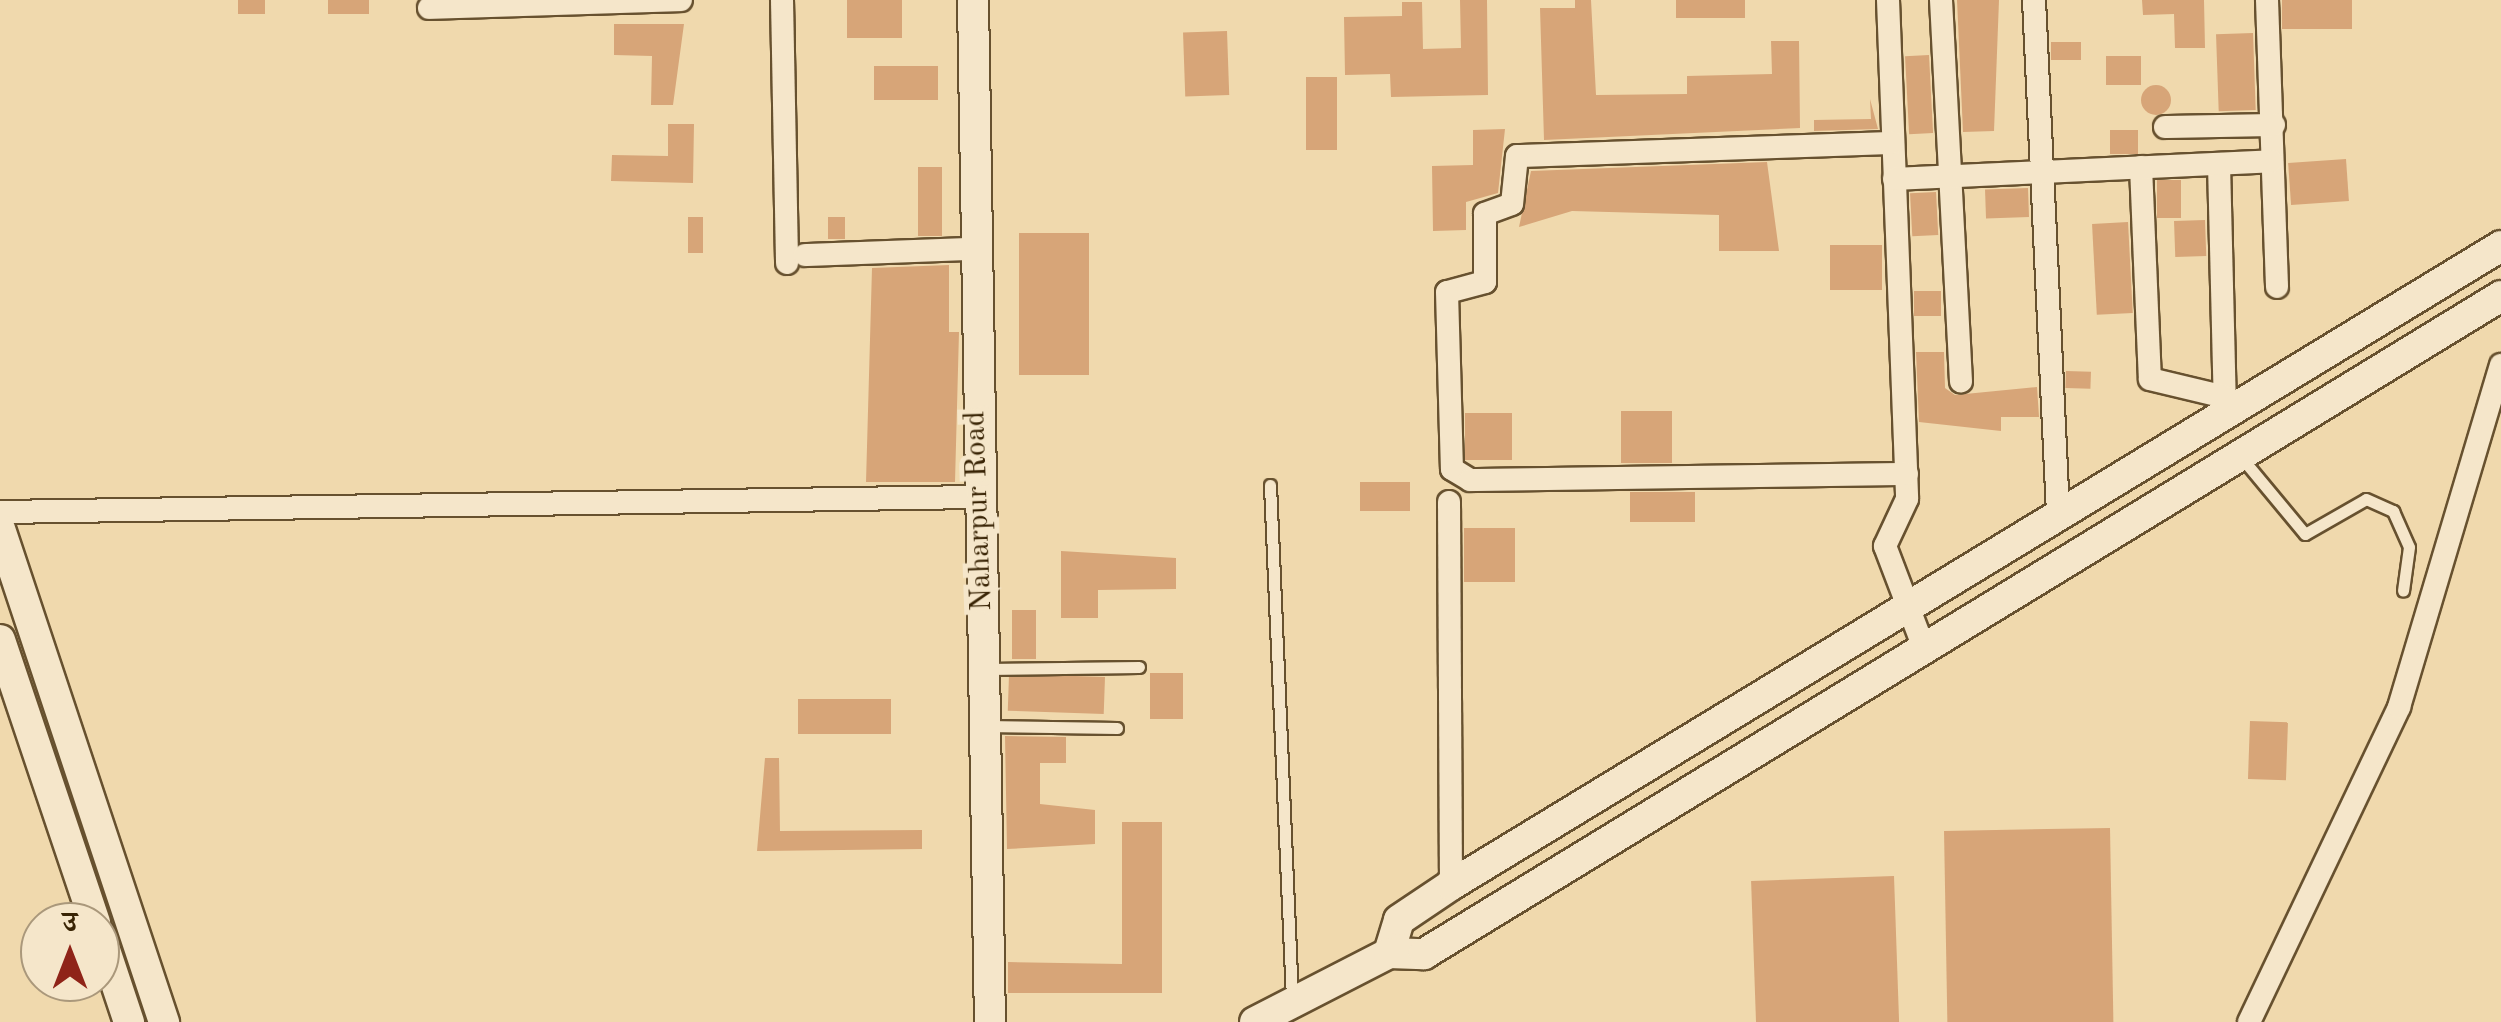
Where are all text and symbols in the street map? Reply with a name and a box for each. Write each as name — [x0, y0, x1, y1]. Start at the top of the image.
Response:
street label: Naharpur Road — [958, 410, 1000, 612]
north arrow — [20, 902, 120, 1002]
text: उ — [63, 910, 77, 938]

